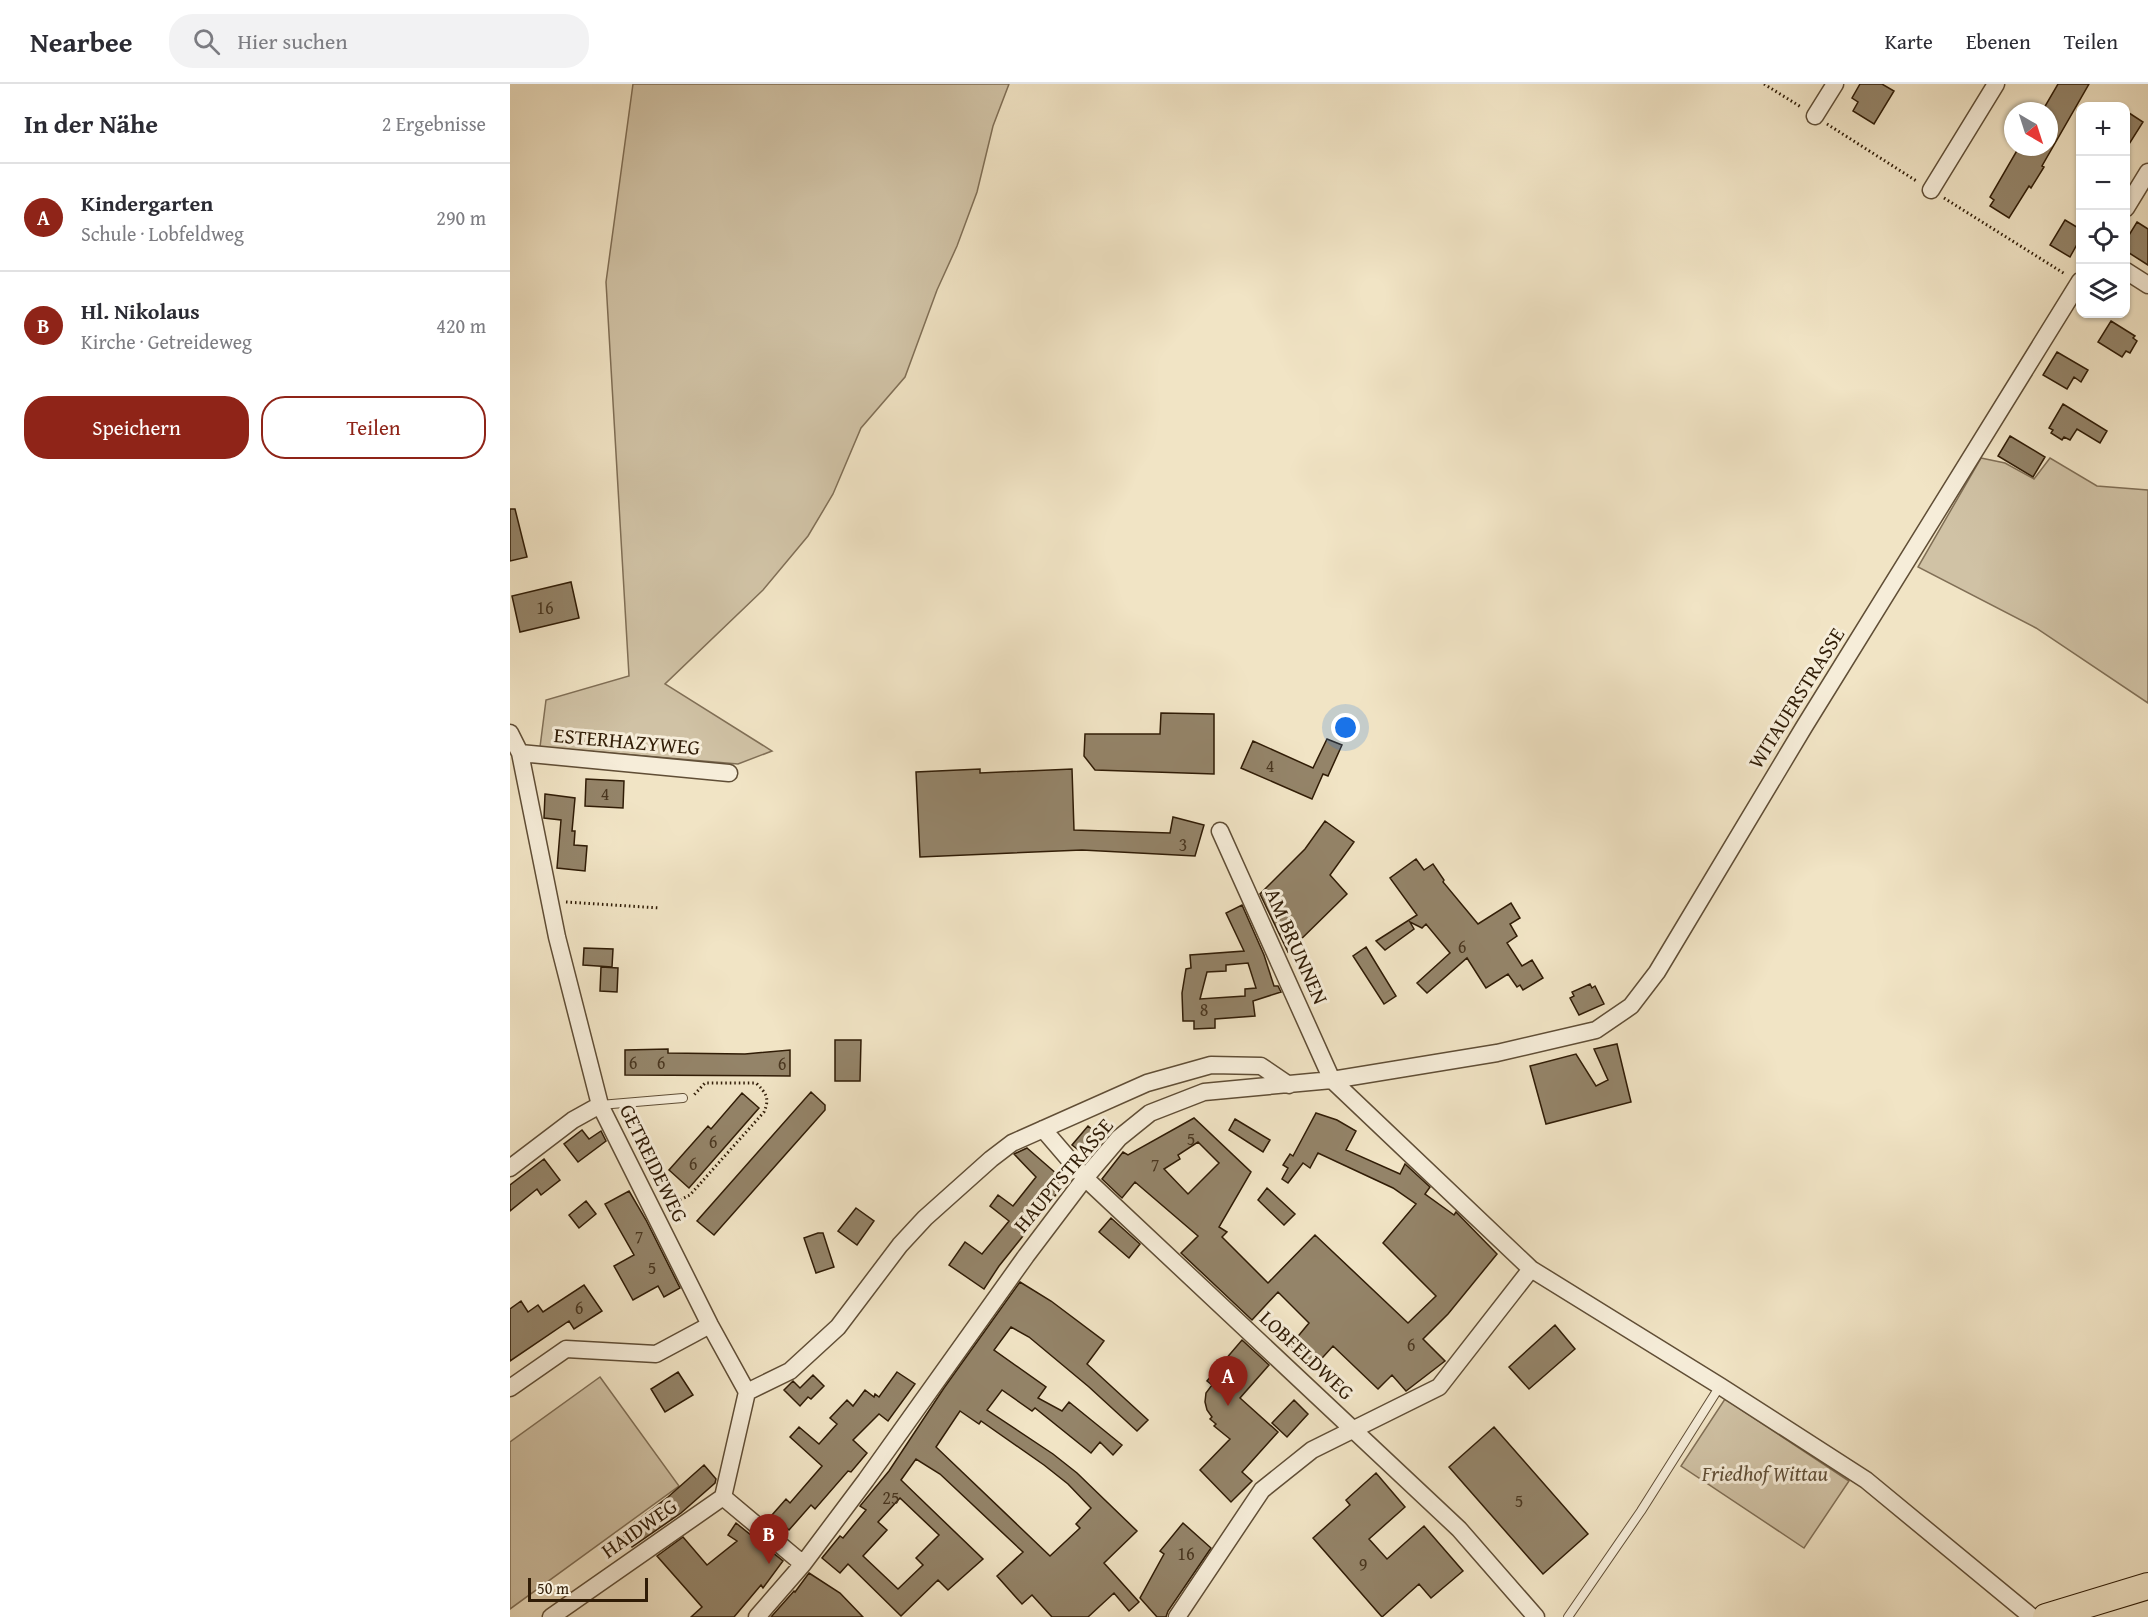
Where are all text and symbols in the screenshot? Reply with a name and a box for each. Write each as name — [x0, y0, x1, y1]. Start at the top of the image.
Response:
search box — [169, 14, 589, 68]
text: Nearbee — [30, 21, 133, 62]
icon: search — [190, 25, 223, 58]
text: Hier suchen — [238, 25, 348, 57]
text: Karte — [1885, 26, 1933, 57]
text: Ebenen — [1966, 26, 2031, 57]
text: Teilen — [2064, 26, 2118, 57]
north arrow — [2004, 102, 2058, 156]
map controls — [2076, 102, 2130, 318]
button: + — [2076, 102, 2130, 156]
text: In der Nähe — [24, 104, 158, 143]
text: 2 Ergebnisse — [382, 109, 486, 138]
button: − — [2076, 156, 2130, 210]
text: Kindergarten — [81, 187, 213, 219]
text: A — [37, 203, 50, 232]
text: 290 m — [436, 203, 486, 232]
button: locate — [2076, 210, 2130, 264]
text: Schule · Lobfeldweg — [81, 219, 244, 248]
button: layers — [2076, 264, 2130, 318]
text: Hl. Nikolaus — [81, 295, 200, 327]
text: B — [37, 311, 50, 340]
text: 420 m — [436, 311, 486, 340]
text: Kirche · Getreideweg — [81, 327, 252, 356]
button: Speichern — [24, 396, 249, 459]
button: Teilen — [261, 396, 486, 459]
house number: 16 — [536, 594, 554, 621]
street label: WITAUERSTRASSE — [1740, 621, 1852, 775]
your location — [1331, 713, 1360, 742]
street label: ESTERHAZYWEG — [553, 719, 701, 763]
house number: 4 — [1266, 752, 1274, 779]
house number: 4 — [601, 780, 609, 807]
house number: 3 — [1179, 831, 1187, 858]
street label: AM BRUNNEN — [1258, 883, 1337, 1009]
house number: 6 — [1458, 933, 1466, 960]
house number: 8 — [1200, 996, 1208, 1023]
house number: 6 — [629, 1049, 637, 1076]
house number: 6 — [657, 1049, 665, 1076]
house number: 6 — [778, 1050, 786, 1077]
street label: GETREIDEWEG — [612, 1099, 696, 1227]
street label: HAUPTSTRASSE — [1006, 1111, 1120, 1239]
house number: 5 — [1187, 1125, 1195, 1152]
house number: 6 — [709, 1128, 717, 1155]
house number: 6 — [689, 1150, 697, 1177]
house number: 7 — [1151, 1151, 1159, 1178]
house number: 7 — [635, 1223, 643, 1250]
house number: 5 — [648, 1254, 656, 1281]
house number: 6 — [575, 1294, 583, 1321]
street label: LOBFELDWEG — [1253, 1303, 1361, 1407]
house number: 6 — [1407, 1331, 1415, 1358]
pin: A — [1208, 1356, 1248, 1406]
park label: Friedhof Wittau — [1701, 1458, 1828, 1489]
house number: 25 — [882, 1484, 900, 1511]
house number: 5 — [1515, 1487, 1523, 1514]
street label: HAIDWEG — [595, 1490, 683, 1566]
pin: B — [750, 1514, 788, 1564]
house number: 16 — [1177, 1540, 1195, 1567]
house number: 9 — [1359, 1551, 1367, 1578]
scale bar — [528, 1575, 648, 1602]
text: 50 m — [537, 1576, 569, 1600]

